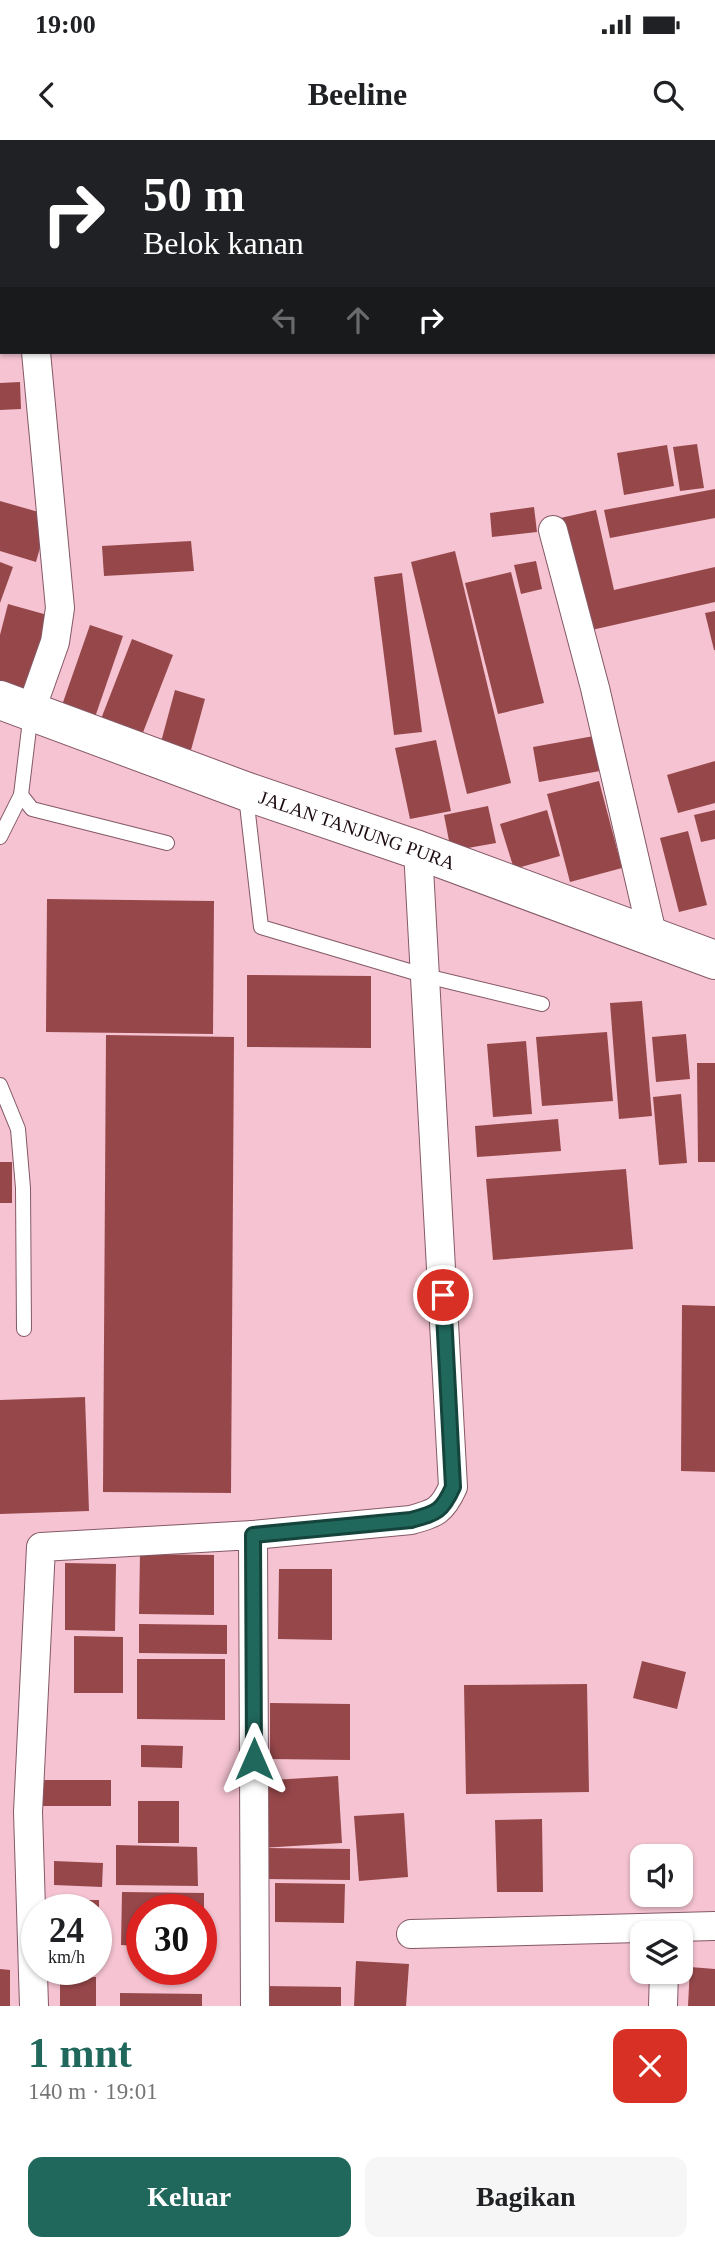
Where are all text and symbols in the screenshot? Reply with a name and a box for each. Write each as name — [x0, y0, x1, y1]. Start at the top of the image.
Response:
text: 19:00 — [35, 10, 96, 39]
icon: back — [28, 76, 66, 114]
text: Beeline — [308, 76, 407, 112]
icon: search — [649, 76, 687, 114]
text: 50 m — [143, 167, 245, 222]
icon: right — [28, 168, 119, 259]
text: Belok kanan — [143, 225, 304, 261]
icon: left — [266, 301, 304, 339]
icon: ahead — [339, 301, 377, 339]
icon: right — [412, 301, 450, 339]
street label: JALAN TANJUNG PURA — [256, 786, 458, 873]
pin — [413, 1265, 473, 1325]
icon: arrive — [424, 1276, 462, 1314]
position arrow — [217, 1722, 291, 1796]
map controls — [630, 1844, 693, 1984]
button: sound — [630, 1844, 693, 1907]
speed limit sign: 30 — [126, 1894, 217, 1985]
text: 24 — [49, 1911, 84, 1950]
button: layers — [630, 1921, 693, 1984]
text: km/h — [48, 1947, 85, 1967]
button: close — [613, 2029, 687, 2103]
text: 1 mnt — [28, 2030, 132, 2076]
text: 140 m · 19:01 — [28, 2079, 158, 2104]
button: Keluar — [28, 2157, 351, 2237]
button: Bagikan — [365, 2157, 687, 2237]

